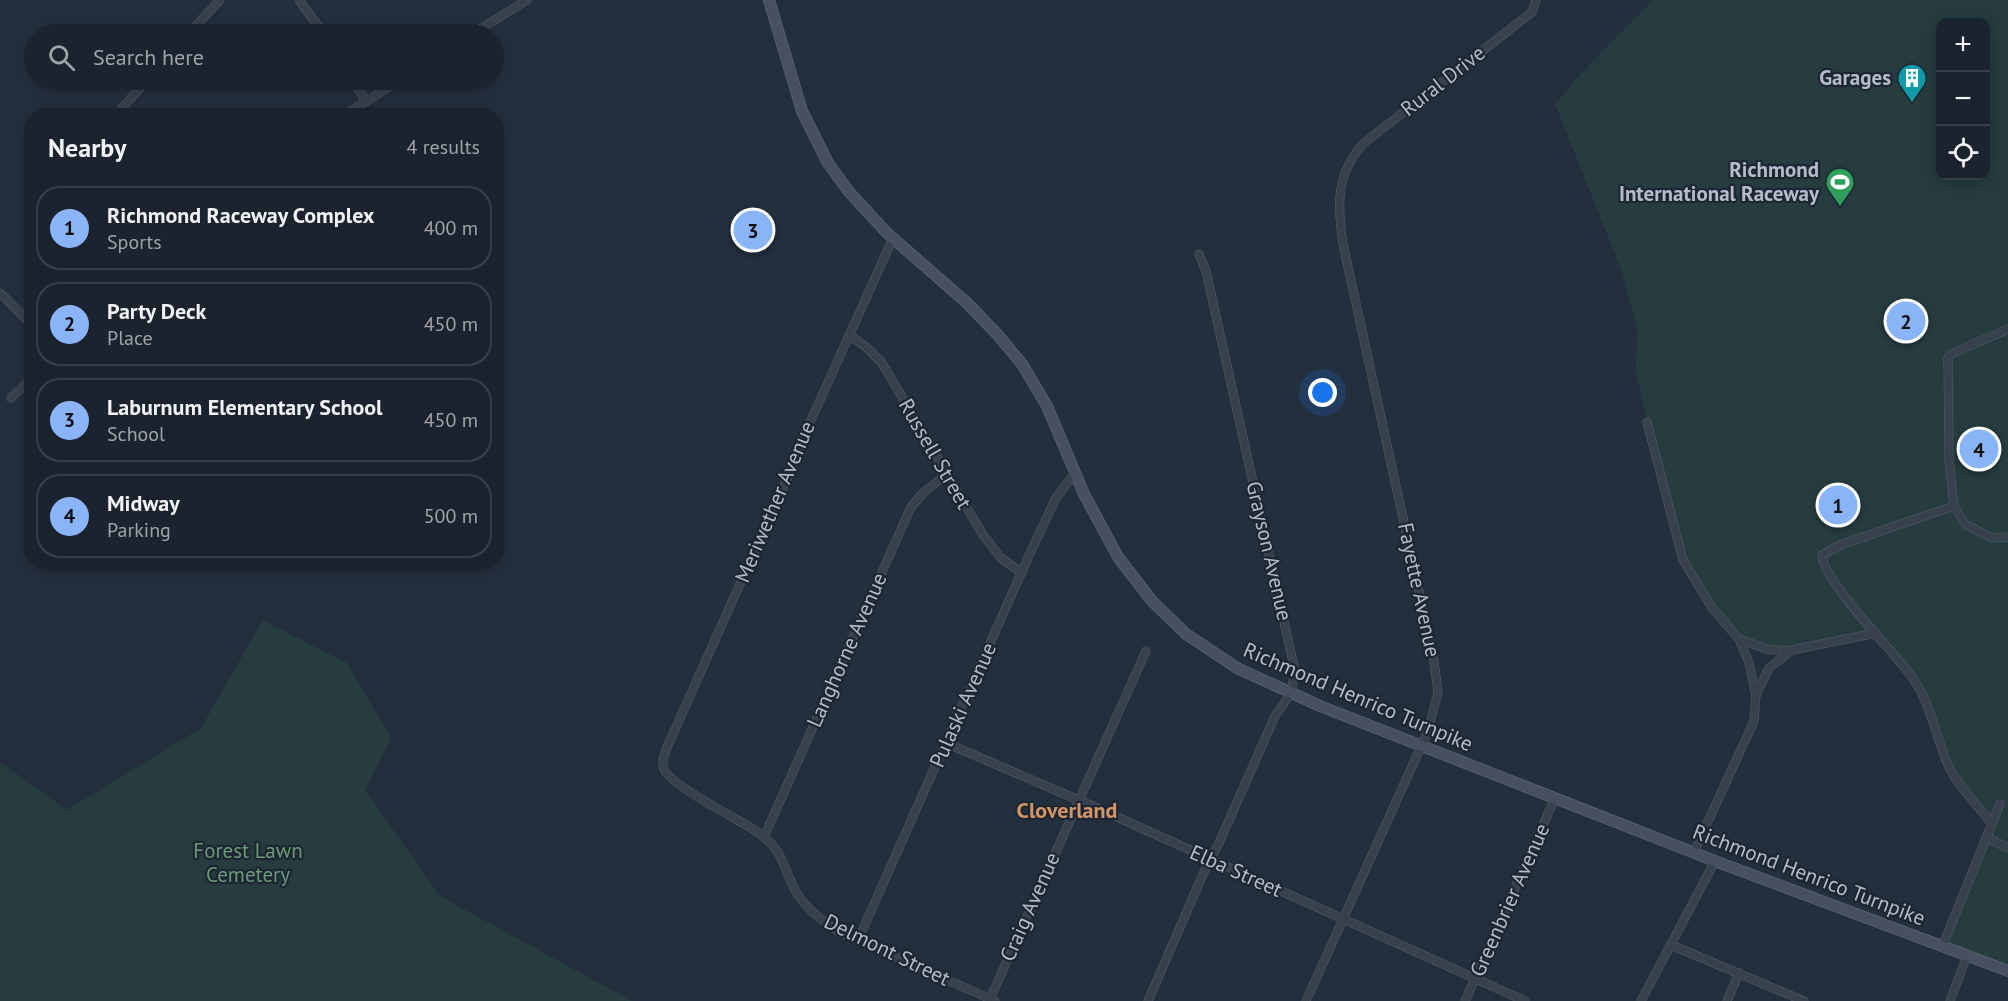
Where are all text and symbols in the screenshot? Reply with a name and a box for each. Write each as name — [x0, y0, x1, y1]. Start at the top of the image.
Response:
map controls — [1936, 18, 1990, 180]
button: + — [1936, 18, 1990, 72]
search box — [24, 24, 504, 90]
street label: Rural Drive — [1395, 39, 1490, 122]
icon: search — [45, 41, 78, 74]
text: Search here — [93, 43, 204, 71]
building icon: Garages — [1896, 62, 1928, 104]
place label: Garages — [1819, 64, 1891, 91]
button: − — [1936, 72, 1990, 126]
button: locate — [1936, 126, 1990, 180]
text: Nearby — [48, 131, 126, 164]
text: 4 results — [407, 134, 480, 160]
place label: Richmond International Raceway — [1619, 156, 1820, 207]
sports icon: Richmond International Raceway — [1824, 166, 1856, 208]
text: Richmond Raceway Complex — [107, 201, 374, 229]
pin: 3 — [734, 208, 772, 252]
text: 1 — [64, 215, 75, 241]
text: 400 m — [424, 215, 478, 241]
text: Sports — [107, 229, 162, 255]
text: Party Deck — [107, 297, 206, 325]
pin: 2 — [1886, 298, 1926, 344]
text: 2 — [64, 311, 75, 337]
text: 450 m — [424, 311, 478, 337]
text: Place — [107, 325, 153, 351]
your location — [1308, 378, 1337, 407]
text: Laburnum Elementary School — [107, 393, 383, 421]
street label: Russell Street — [893, 394, 978, 514]
text: 3 — [64, 407, 75, 433]
text: 450 m — [424, 407, 478, 433]
street label: Meriwether Avenue — [728, 417, 821, 587]
text: School — [107, 421, 165, 447]
pin: 4 — [1960, 426, 1998, 472]
street label: Grayson Avenue — [1240, 479, 1299, 623]
pin: 1 — [1818, 482, 1858, 528]
text: Midway — [107, 489, 180, 517]
text: 4 — [64, 503, 75, 529]
text: 500 m — [424, 503, 478, 529]
text: Parking — [107, 517, 171, 543]
street label: Fayette Avenue — [1392, 520, 1447, 660]
street label: Langhorne Avenue — [800, 568, 893, 731]
street label: Richmond Henrico Turnpike — [1239, 636, 1477, 757]
street label: Pulaski Avenue — [923, 638, 1002, 771]
district label: Cloverland — [1017, 796, 1117, 824]
street label: Richmond Henrico Turnpike — [1689, 818, 1929, 931]
street label: Greenbrier Avenue — [1464, 819, 1555, 981]
park label: Forest Lawn Cemetery — [193, 837, 303, 888]
street label: Elba Street — [1186, 838, 1287, 903]
street label: Craig Avenue — [993, 848, 1066, 966]
street label: Delmont Street — [820, 907, 955, 992]

